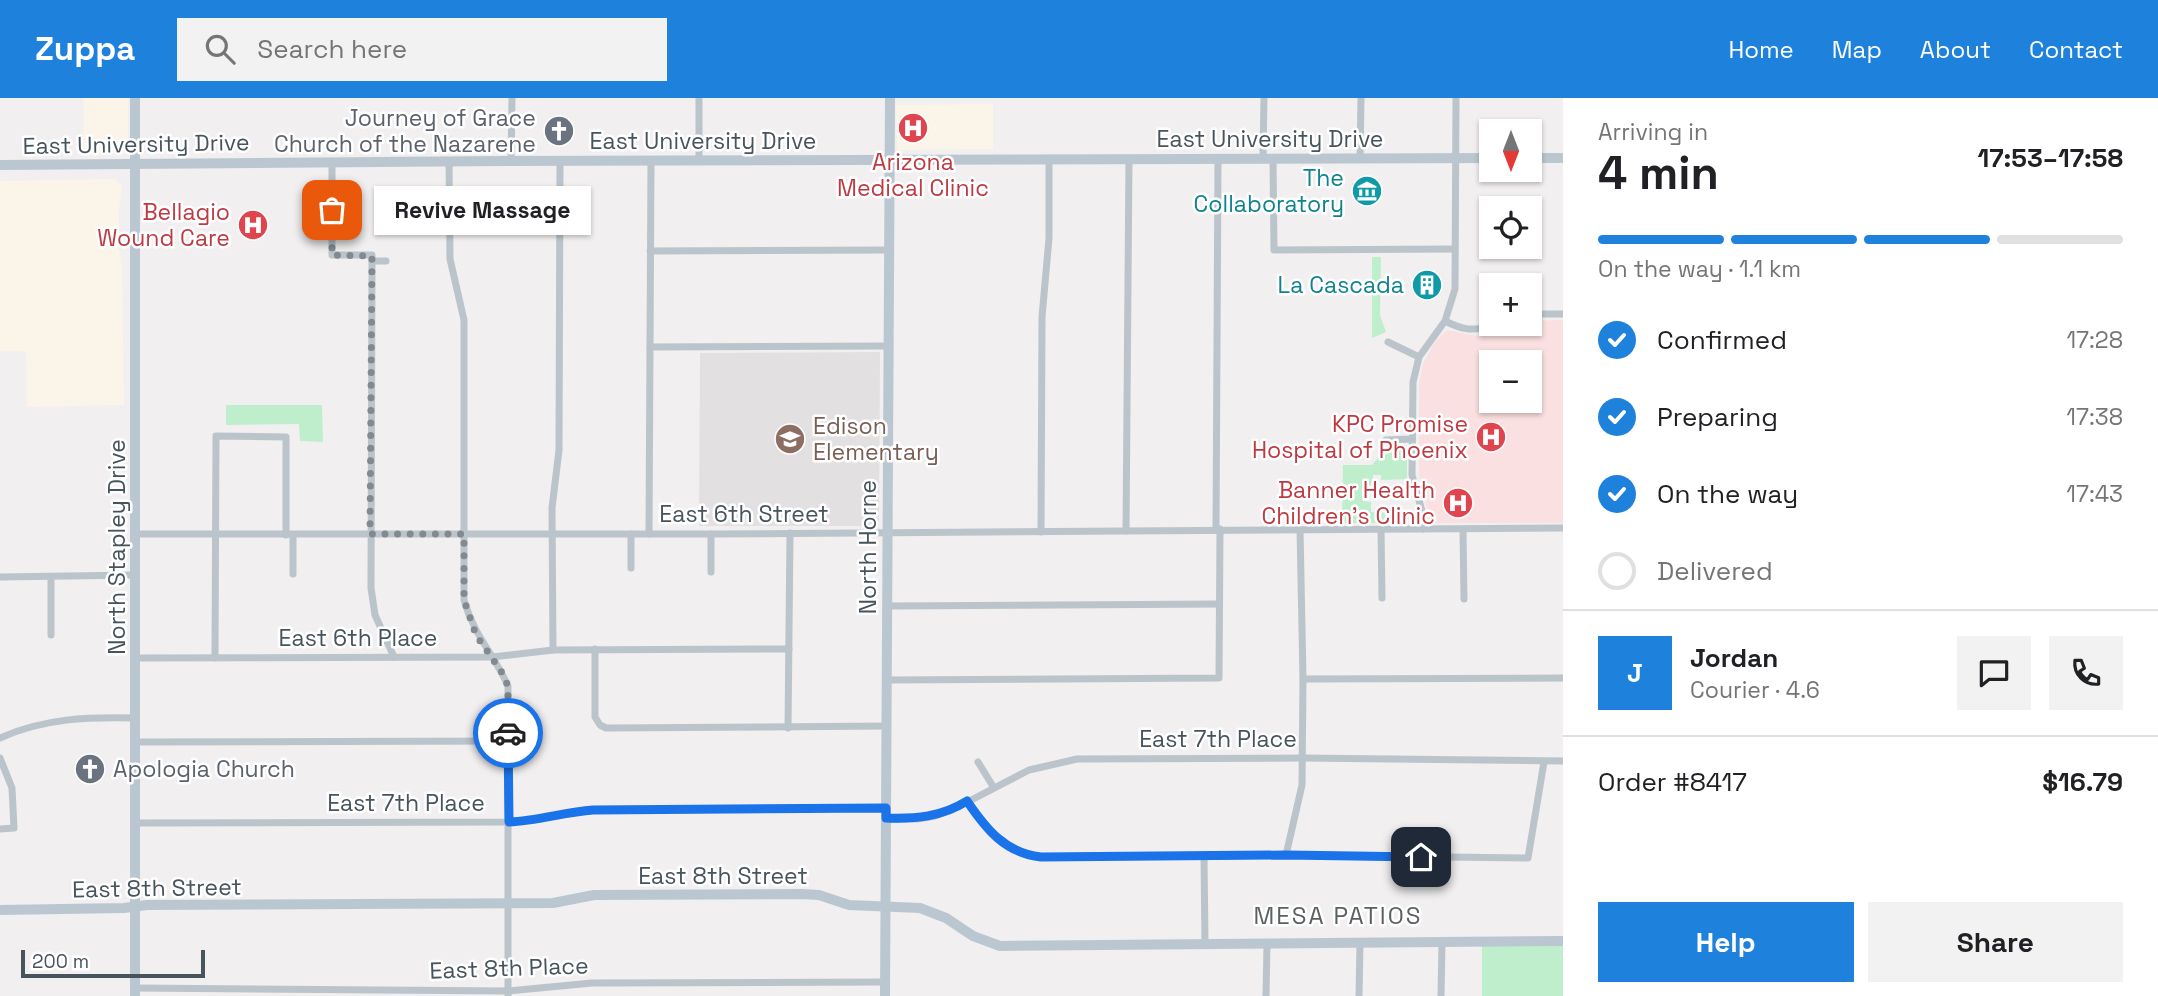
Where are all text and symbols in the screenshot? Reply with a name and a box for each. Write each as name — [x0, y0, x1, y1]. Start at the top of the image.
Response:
search box — [177, 18, 667, 81]
text: Zuppa — [35, 28, 135, 70]
icon: search — [201, 30, 239, 68]
text: Search here — [257, 32, 407, 66]
text: Home — [1728, 34, 1794, 65]
text: Map — [1832, 34, 1882, 65]
text: About — [1920, 34, 1991, 65]
text: Contact — [2029, 34, 2123, 65]
place label: Journey of Grace Church of the Nazarene — [274, 103, 536, 159]
hospital icon: Arizona Medical Clinic — [896, 111, 930, 145]
church icon: Journey of Grace Church of the Nazarene — [542, 114, 576, 148]
text: Arriving in — [1598, 117, 1708, 147]
north arrow — [1479, 119, 1542, 182]
map controls — [1479, 119, 1542, 413]
street label: East University Drive — [1157, 124, 1383, 154]
street label: East University Drive — [590, 126, 816, 156]
street label: East University Drive — [22, 127, 250, 161]
text: 17:53–17:58 — [1977, 141, 2123, 175]
text: 4 min — [1598, 144, 1719, 202]
place label: Arizona Medical Clinic — [837, 147, 989, 203]
place label: The Collaboratory — [1194, 163, 1344, 219]
museum icon: The Collaboratory — [1350, 174, 1384, 208]
pin — [302, 180, 362, 240]
callout: Revive Massage — [374, 186, 591, 234]
icon: bag — [313, 191, 351, 229]
text: Revive Massage — [394, 195, 571, 225]
button: locate — [1479, 196, 1542, 259]
place label: Bellagio Wound Care — [97, 197, 230, 253]
hospital icon: Bellagio Wound Care — [236, 208, 270, 242]
text: On the way · 1.1 km — [1598, 254, 1801, 284]
building icon: La Cascada — [1410, 268, 1444, 302]
place label: La Cascada — [1278, 270, 1404, 300]
button: + — [1479, 273, 1542, 336]
icon: check — [1598, 321, 1636, 359]
text: Confirmed — [1657, 323, 1787, 357]
text: 17:28 — [2066, 325, 2123, 355]
button: − — [1479, 350, 1542, 413]
icon: check — [1598, 398, 1636, 436]
text: Preparing — [1657, 400, 1778, 434]
text: 17:38 — [2066, 402, 2123, 432]
place label: KPC Promise Hospital of Phoenix — [1252, 409, 1468, 465]
place label: Edison Elementary — [813, 411, 939, 467]
hospital icon: KPC Promise Hospital of Phoenix — [1474, 420, 1508, 454]
school or university icon: Edison Elementary — [773, 422, 807, 456]
street label: North Stapley Drive — [102, 439, 132, 655]
place label: Banner Health Children's Clinic — [1262, 475, 1435, 531]
icon: check — [1598, 475, 1636, 513]
text: On the way — [1657, 477, 1798, 511]
text: 17:43 — [2066, 479, 2123, 509]
street label: North Horne — [853, 480, 883, 614]
hospital icon: Banner Health Children's Clinic — [1441, 486, 1475, 520]
street label: East 6th Street — [659, 499, 829, 529]
text: Delivered — [1657, 554, 1773, 588]
street label: East 6th Place — [279, 623, 437, 653]
button: chat — [1957, 636, 2031, 710]
button: phone — [2049, 636, 2123, 710]
text: Jordan — [1690, 641, 1778, 675]
text: J — [1627, 656, 1643, 690]
text: Courier · 4.6 — [1690, 675, 1820, 705]
courier — [473, 698, 543, 768]
icon: car — [489, 714, 527, 752]
street label: East 7th Place — [1139, 724, 1297, 754]
church icon: Apologia Church — [73, 752, 107, 786]
place label: Apologia Church — [113, 754, 295, 784]
text: Order #8417 — [1598, 765, 1747, 799]
text: $16.79 — [2042, 765, 2123, 799]
street label: East 7th Place — [327, 788, 485, 818]
pin — [1391, 827, 1451, 887]
icon: home — [1402, 838, 1440, 876]
street label: East 8th Street — [638, 861, 808, 891]
street label: East 8th Street — [72, 872, 242, 904]
district label: MESA PATIOS — [1254, 900, 1423, 931]
button: Help — [1598, 902, 1854, 982]
button: Share — [1868, 902, 2123, 982]
scale bar — [21, 947, 205, 979]
text: 200 m — [32, 949, 89, 974]
street label: East 8th Place — [429, 950, 589, 986]

